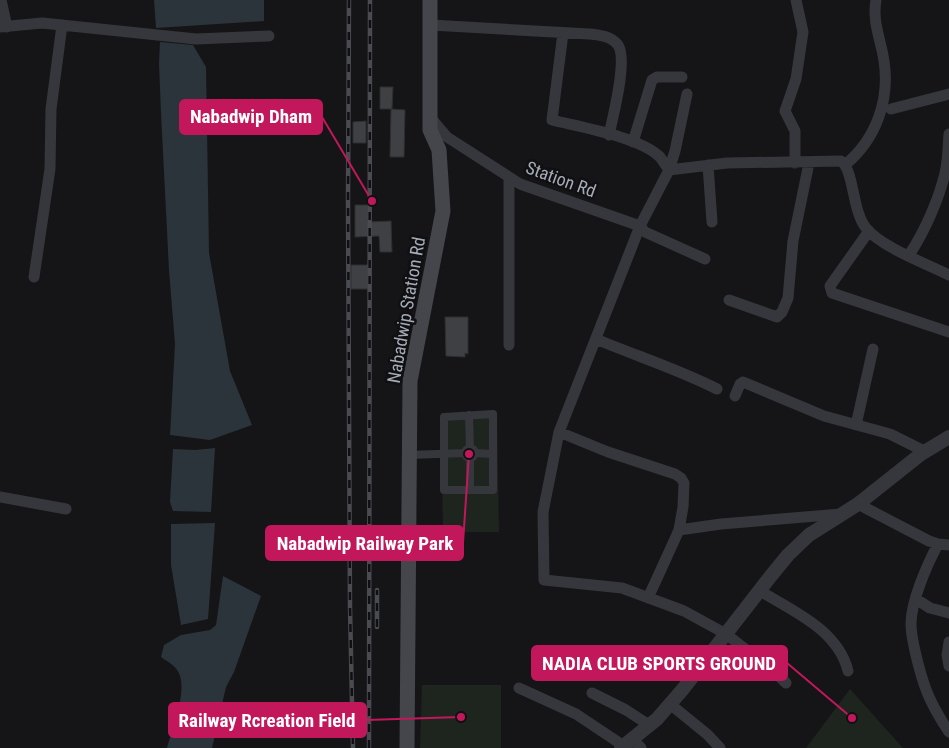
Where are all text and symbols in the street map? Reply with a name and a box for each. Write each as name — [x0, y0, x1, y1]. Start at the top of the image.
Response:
callout: Nabadwip Dham — [180, 100, 322, 134]
text: Nabadwip Dham — [190, 105, 312, 128]
street label: Station Rd — [523, 157, 599, 201]
street label: Nabadwip Station Rd — [383, 235, 429, 385]
callout: Nabadwip Railway Park — [266, 526, 463, 560]
text: Nabadwip Railway Park — [277, 532, 454, 555]
callout: NADIA CLUB SPORTS GROUND — [532, 646, 787, 680]
text: NADIA CLUB SPORTS GROUND — [542, 652, 776, 675]
callout: Railway Rcreation Field — [169, 703, 366, 737]
text: Railway Rcreation Field — [178, 709, 356, 732]

